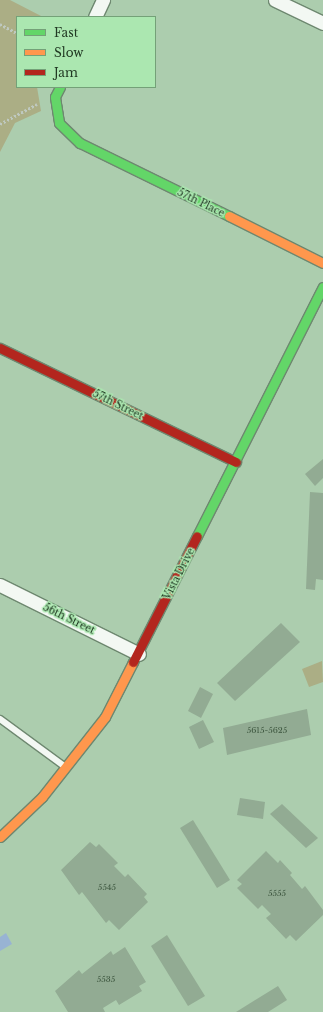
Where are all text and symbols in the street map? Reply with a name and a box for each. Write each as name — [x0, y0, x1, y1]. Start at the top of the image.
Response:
legend — [16, 16, 156, 88]
text: Fast — [54, 25, 78, 40]
text: Slow — [54, 45, 83, 60]
text: Jam — [54, 65, 78, 80]
street label: 57th Place — [175, 186, 227, 220]
street label: 57th Street — [91, 388, 145, 422]
street label: Vista Drive — [161, 546, 197, 602]
street label: 56th Street — [41, 601, 97, 637]
house number: 5615-5625 — [247, 726, 287, 736]
house number: 5545 — [98, 883, 116, 893]
house number: 5555 — [268, 889, 286, 899]
house number: 5535 — [97, 975, 115, 985]

